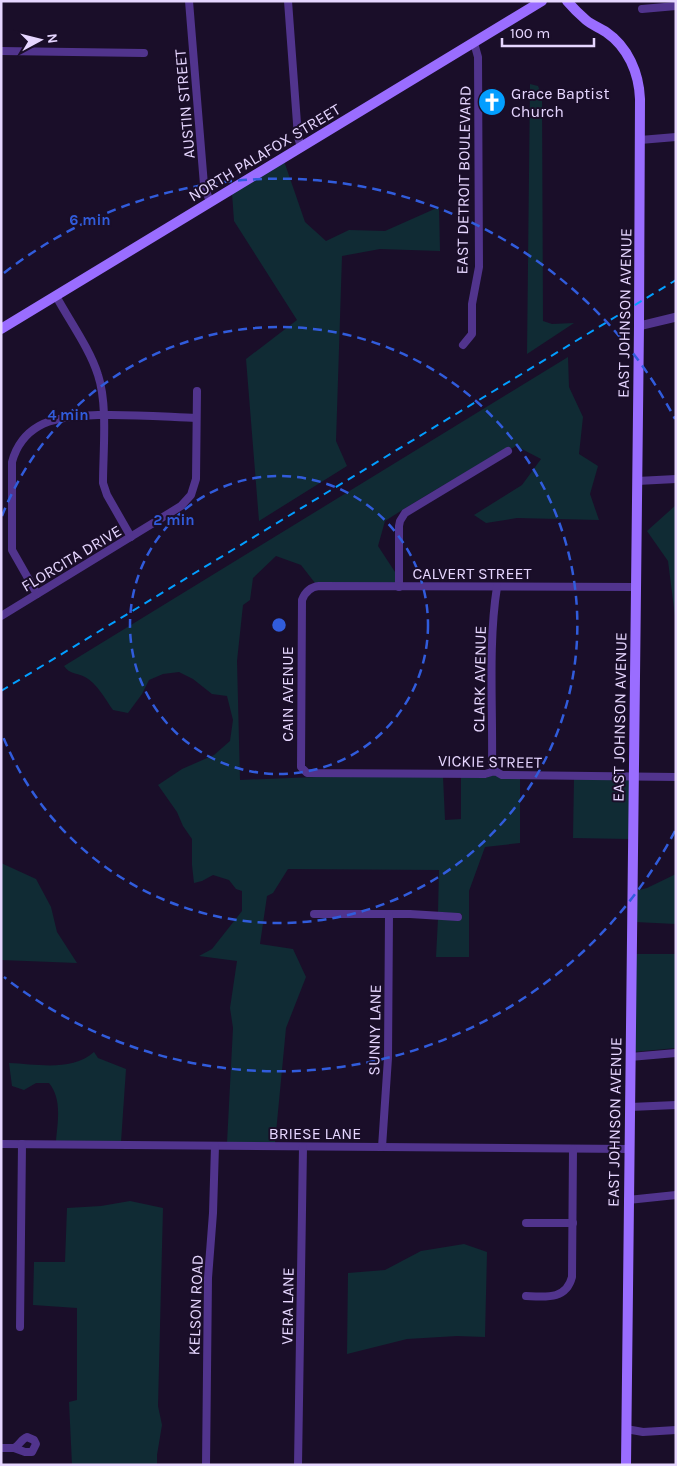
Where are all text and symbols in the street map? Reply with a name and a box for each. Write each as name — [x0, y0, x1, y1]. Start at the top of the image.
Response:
north arrow — [15, 15, 65, 65]
scale bar — [502, 15, 594, 47]
text: 100 m — [510, 24, 550, 42]
text: N — [43, 32, 61, 44]
street label: AUSTIN STREET — [170, 48, 199, 160]
place label: Grace Baptist Church — [511, 84, 609, 121]
street label: EAST DETROIT BOULEVARD — [452, 85, 475, 275]
church icon: Grace Baptist Church — [477, 87, 507, 117]
street label: NORTH PALAFOX STREET — [185, 100, 344, 205]
text: 6 min — [69, 211, 111, 229]
street label: EAST JOHNSON AVENUE — [614, 228, 635, 398]
text: 4 min — [47, 406, 89, 424]
text: 2 min — [153, 511, 195, 529]
street label: FLORCITA DRIVE — [18, 521, 125, 596]
street label: CALVERT STREET — [413, 564, 531, 583]
centre of rings — [270, 616, 288, 634]
street label: CLARK AVENUE — [469, 625, 490, 733]
street label: EAST JOHNSON AVENUE — [609, 632, 630, 802]
street label: CAIN AVENUE — [278, 646, 297, 742]
street label: VICKIE STREET — [438, 751, 542, 772]
street label: SUNNY LANE — [364, 984, 385, 1076]
street label: EAST JOHNSON AVENUE — [604, 1037, 625, 1207]
street label: BRIESE LANE — [269, 1124, 361, 1143]
street label: KELSON ROAD — [184, 1254, 207, 1356]
street label: VERA LANE — [277, 1267, 298, 1345]

